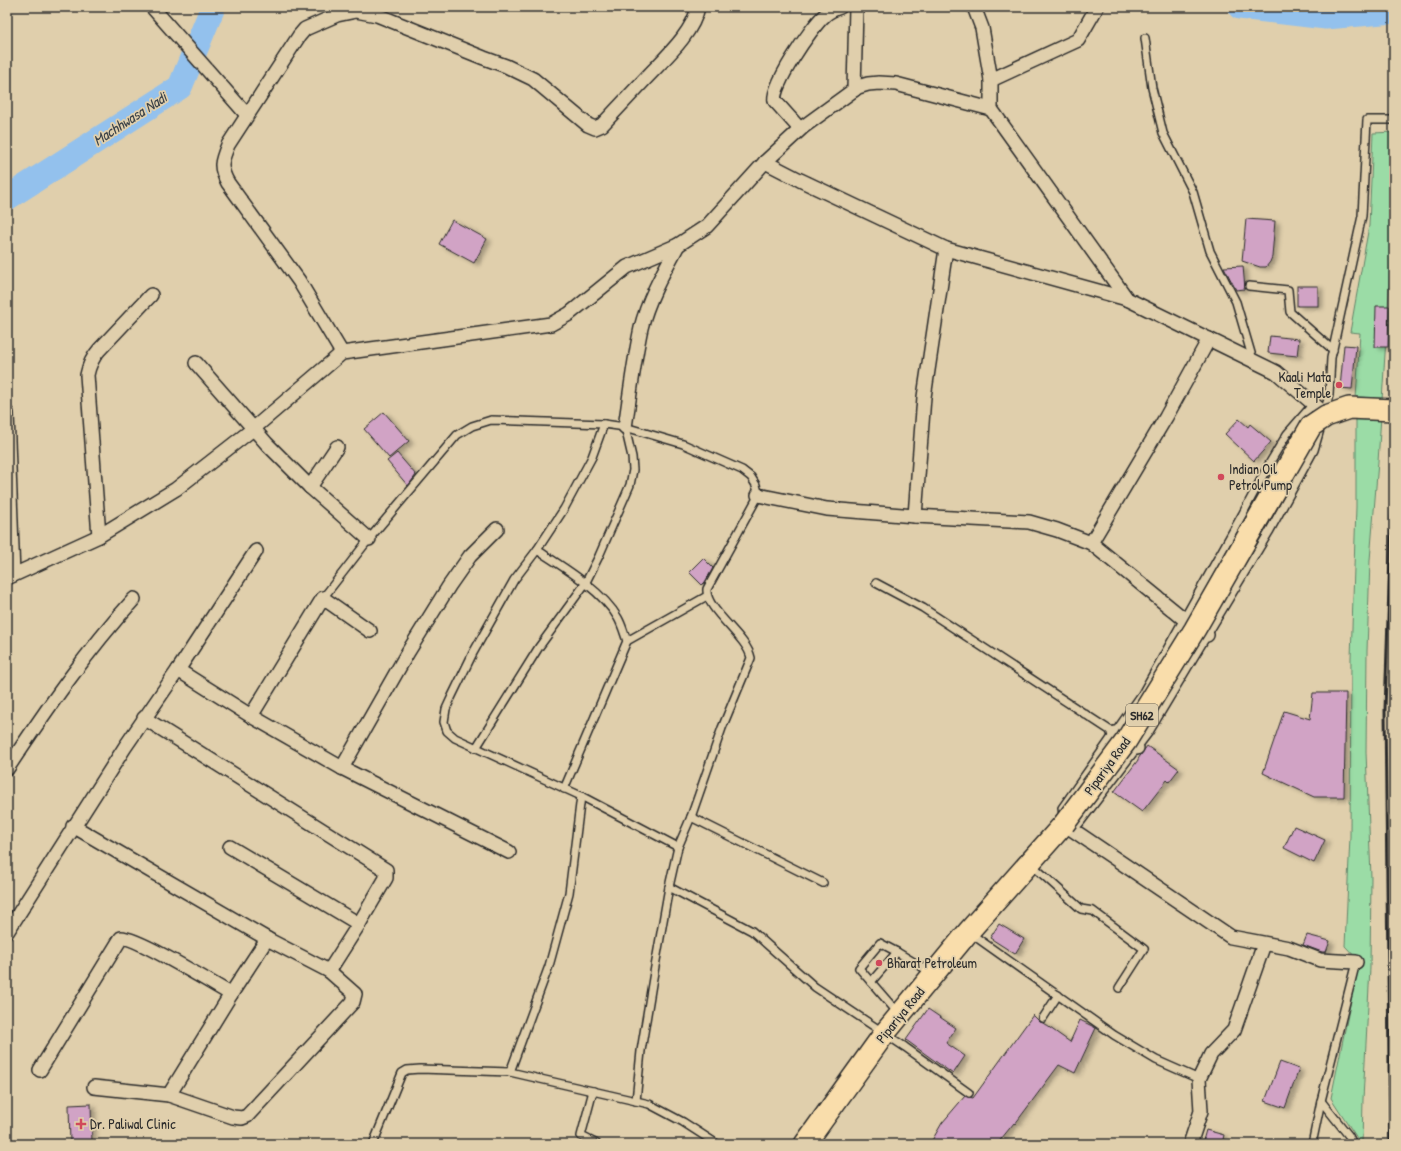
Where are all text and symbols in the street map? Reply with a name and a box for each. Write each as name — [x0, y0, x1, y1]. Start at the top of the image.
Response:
water label: Machhwasa Nadi — [89, 86, 172, 150]
place label: Kaali Mata Temple — [1279, 367, 1332, 403]
marker: Kaali Mata Temple — [1334, 380, 1344, 390]
place label: Indian Oil Petrol Pump — [1229, 459, 1292, 495]
marker: Indian Oil Petrol Pump — [1216, 472, 1226, 482]
road number: SH62 — [1126, 704, 1158, 726]
street label: Pipariya Road — [1079, 732, 1135, 799]
place label: Bharat Petroleum — [887, 953, 977, 972]
marker: Bharat Petroleum — [874, 958, 884, 968]
street label: Pipariya Road — [871, 982, 929, 1048]
place label: Dr. Paliwal Clinic — [90, 1114, 176, 1133]
marker: Dr. Paliwal Clinic — [75, 1118, 87, 1130]

